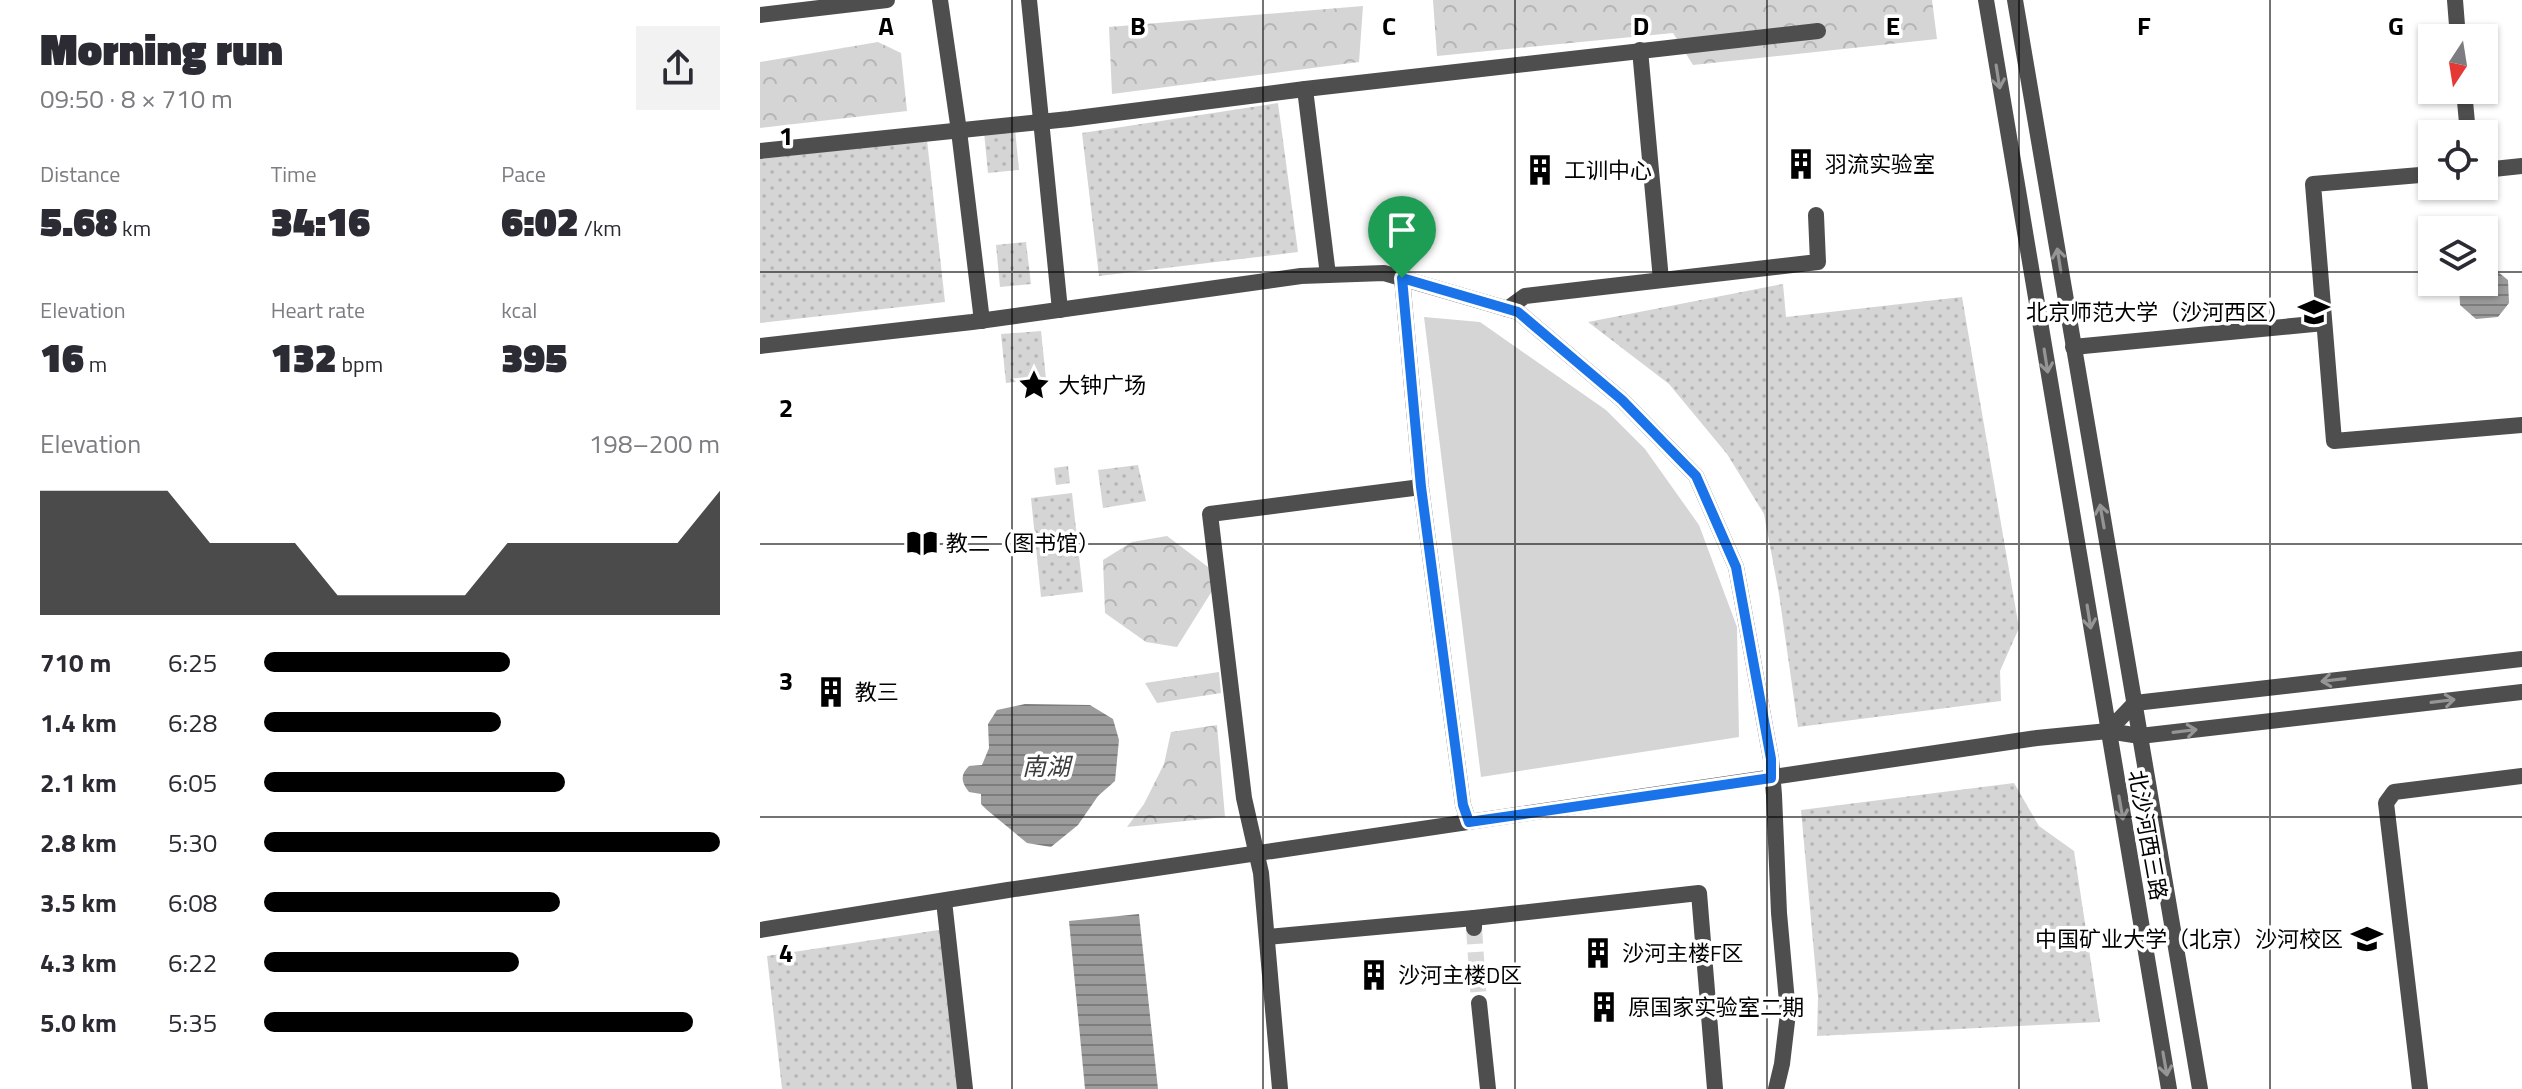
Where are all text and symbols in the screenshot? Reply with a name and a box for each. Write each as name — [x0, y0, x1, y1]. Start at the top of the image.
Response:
text: A — [878, 6, 894, 45]
text: B — [1130, 6, 1146, 45]
text: C — [1382, 6, 1396, 45]
text: D — [1633, 6, 1649, 45]
text: E — [1886, 6, 1900, 45]
text: F — [2137, 6, 2151, 45]
text: G — [2388, 6, 2404, 45]
text: Morning run — [40, 15, 283, 82]
north arrow — [2418, 24, 2498, 104]
map controls — [2418, 24, 2498, 296]
button: share — [636, 26, 720, 110]
one-way arrow — [1992, 64, 2007, 89]
text: 09:50 · 8 × 710 m — [40, 79, 233, 118]
text: 1 — [779, 116, 793, 155]
button: locate — [2418, 120, 2498, 200]
building icon: 羽流实验室 — [1784, 147, 1818, 181]
place label: 羽流实验室 — [1825, 147, 1935, 181]
building icon: 工训中心 — [1523, 153, 1557, 187]
place label: 工训中心 — [1564, 153, 1652, 187]
text: Distance — [40, 157, 120, 191]
text: Time — [271, 157, 317, 191]
text: Pace — [501, 157, 546, 191]
text: 5.68 — [40, 191, 117, 252]
text: 34:16 — [271, 191, 370, 252]
text: 6:02 — [501, 191, 579, 252]
pin — [1368, 196, 1436, 278]
icon: arrive — [1380, 208, 1424, 252]
text: km — [117, 211, 151, 245]
text: /km — [579, 211, 622, 245]
button: layers — [2418, 216, 2498, 296]
one-way arrow — [2050, 248, 2065, 273]
text: Elevation — [40, 293, 126, 327]
text: Heart rate — [271, 293, 365, 327]
text: kcal — [501, 293, 537, 327]
place label: 北京师范大学（沙河西区） — [2026, 295, 2290, 329]
school or university icon: 北京师范大学（沙河西区） — [2297, 295, 2331, 329]
text: 16 — [40, 327, 84, 388]
text: 132 — [271, 327, 337, 388]
text: 395 — [501, 327, 567, 388]
text: m — [84, 347, 107, 381]
text: bpm — [337, 347, 383, 381]
one-way arrow — [2039, 348, 2054, 373]
place icon: 大钟广场 — [1017, 368, 1051, 402]
place label: 大钟广场 — [1058, 368, 1146, 402]
text: 2 — [779, 388, 793, 427]
text: Elevation — [40, 424, 141, 463]
text: 198–200 m — [589, 424, 720, 463]
one-way arrow — [2094, 504, 2109, 529]
library icon: 教二（图书馆） — [905, 526, 939, 560]
place label: 教二（图书馆） — [946, 526, 1100, 560]
one-way arrow — [2082, 604, 2097, 630]
text: 710 m — [40, 643, 111, 682]
text: 6:25 — [168, 643, 217, 682]
text: 3 — [779, 661, 793, 700]
one-way arrow — [2320, 673, 2347, 688]
building icon: 教三 — [814, 675, 848, 709]
place label: 教三 — [855, 675, 899, 709]
one-way arrow — [2429, 693, 2456, 708]
text: 1.4 km — [40, 703, 117, 742]
text: 6:28 — [168, 703, 217, 742]
one-way arrow — [2171, 723, 2198, 738]
water label: 南湖 — [1022, 748, 1074, 784]
text: 2.1 km — [40, 763, 117, 802]
text: 6:05 — [168, 763, 217, 802]
street label: 北沙河西三路 — [2120, 767, 2176, 903]
one-way arrow — [2114, 794, 2129, 820]
text: 2.8 km — [40, 823, 117, 862]
text: 5:30 — [168, 823, 217, 862]
text: 3.5 km — [40, 883, 117, 922]
text: 6:08 — [168, 883, 217, 922]
place label: 中国矿业大学（北京）沙河校区 — [2035, 922, 2343, 956]
school or university icon: 中国矿业大学（北京）沙河校区 — [2350, 922, 2384, 956]
text: 4 — [779, 933, 793, 972]
building icon: 沙河主楼F区 — [1581, 936, 1615, 970]
place label: 沙河主楼F区 — [1622, 936, 1744, 970]
text: 4.3 km — [40, 943, 117, 982]
text: 6:22 — [168, 943, 217, 982]
building icon: 沙河主楼D区 — [1357, 958, 1391, 992]
place label: 沙河主楼D区 — [1398, 958, 1522, 992]
building icon: 原国家实验室二期 — [1587, 990, 1621, 1024]
place label: 原国家实验室二期 — [1628, 990, 1804, 1024]
text: 5.0 km — [40, 1003, 117, 1042]
text: 5:35 — [168, 1003, 217, 1042]
one-way arrow — [2158, 1051, 2173, 1076]

